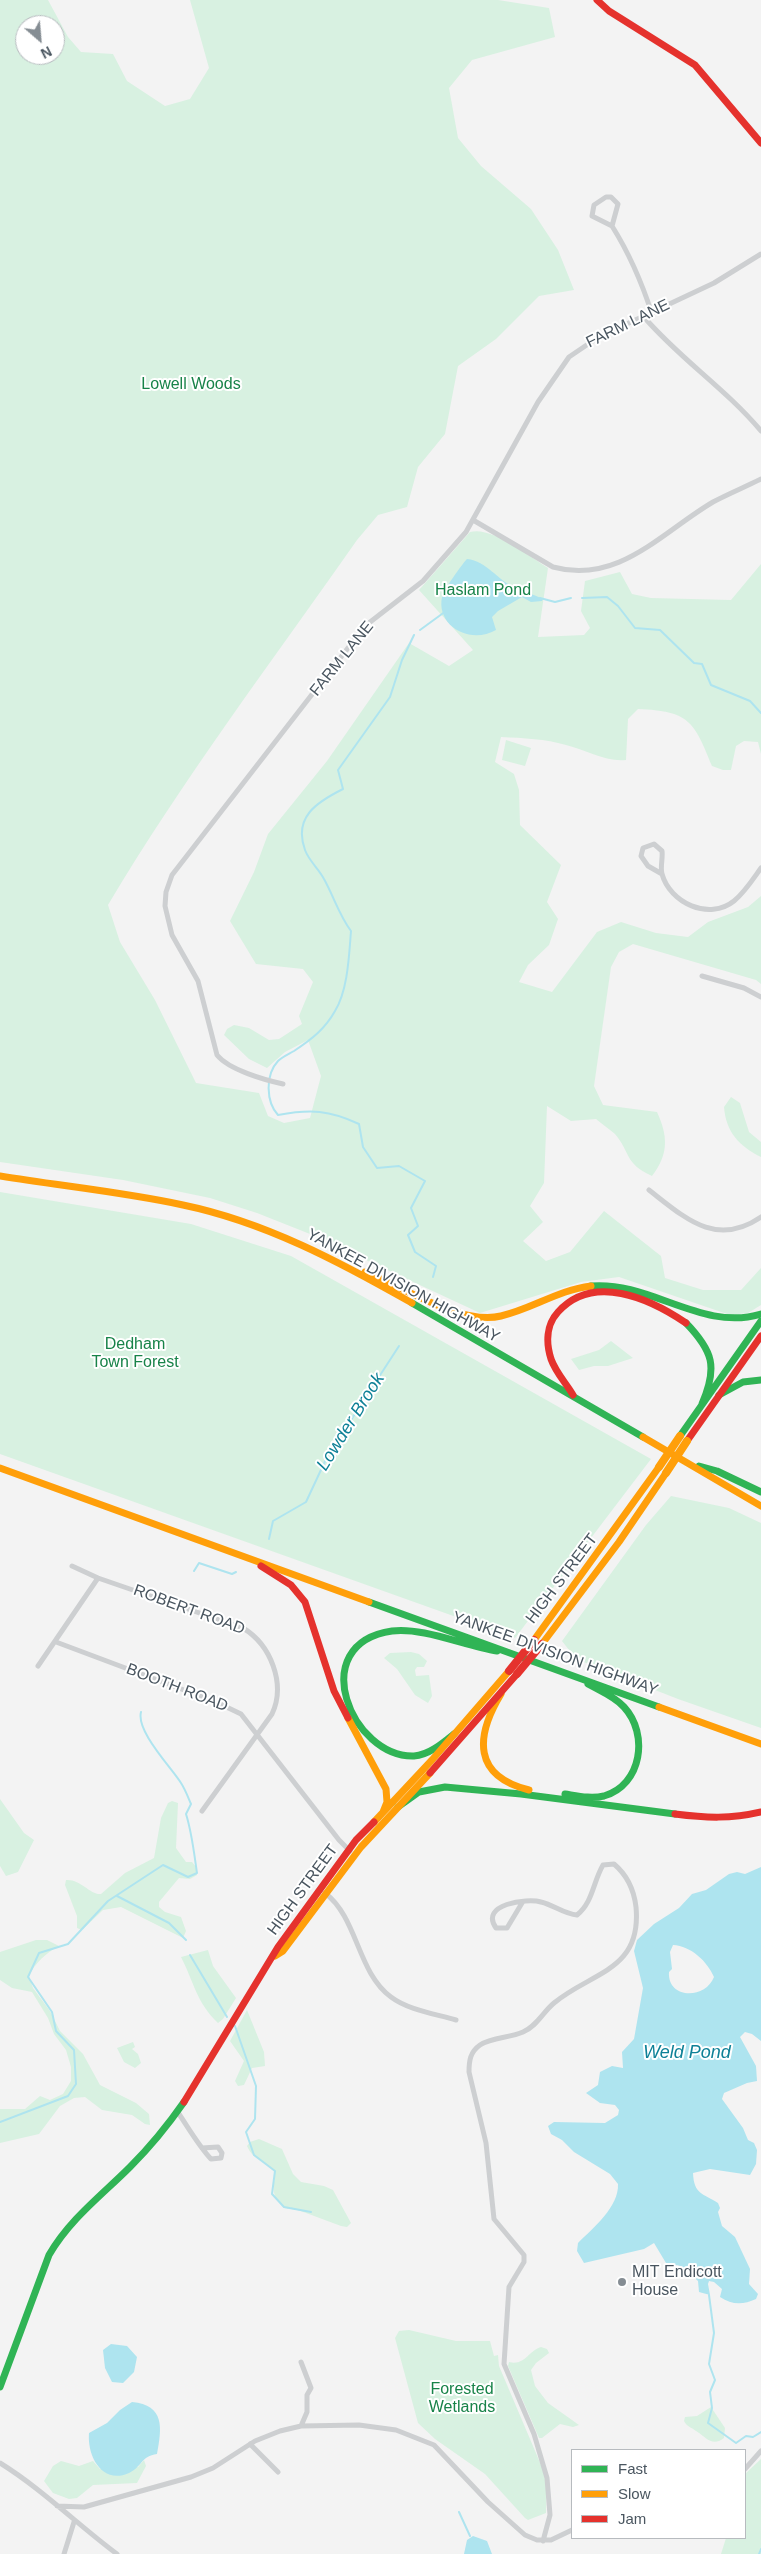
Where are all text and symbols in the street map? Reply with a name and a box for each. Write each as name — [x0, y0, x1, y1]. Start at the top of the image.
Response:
north arrow — [15, 15, 65, 65]
text: N — [38, 43, 54, 62]
street label: FARM LANE — [583, 295, 673, 353]
park label: Lowell Woods — [141, 375, 241, 395]
park label: Haslam Pond — [435, 581, 531, 601]
street label: FARM LANE — [306, 618, 378, 700]
street label: YANKEE DIVISION HIGHWAY — [303, 1225, 503, 1347]
park label: Dedham Town Forest — [91, 1335, 179, 1373]
water label: Lowder Brook — [312, 1369, 390, 1475]
street label: HIGH STREET — [522, 1530, 602, 1628]
street label: ROBERT ROAD — [131, 1581, 247, 1639]
street label: YANKEE DIVISION HIGHWAY — [450, 1608, 660, 1700]
street label: BOOTH ROAD — [123, 1660, 231, 1716]
street label: HIGH STREET — [264, 1841, 342, 1939]
water label: Weld Pond — [643, 2042, 731, 2064]
place label: MIT Endicott House — [632, 2263, 722, 2301]
marker: MIT Endicott House — [616, 2276, 628, 2288]
park label: Forested Wetlands — [429, 2380, 495, 2418]
legend — [571, 2449, 746, 2539]
text: Fast — [618, 2460, 647, 2477]
text: Slow — [618, 2485, 651, 2502]
text: Jam — [618, 2510, 646, 2527]

